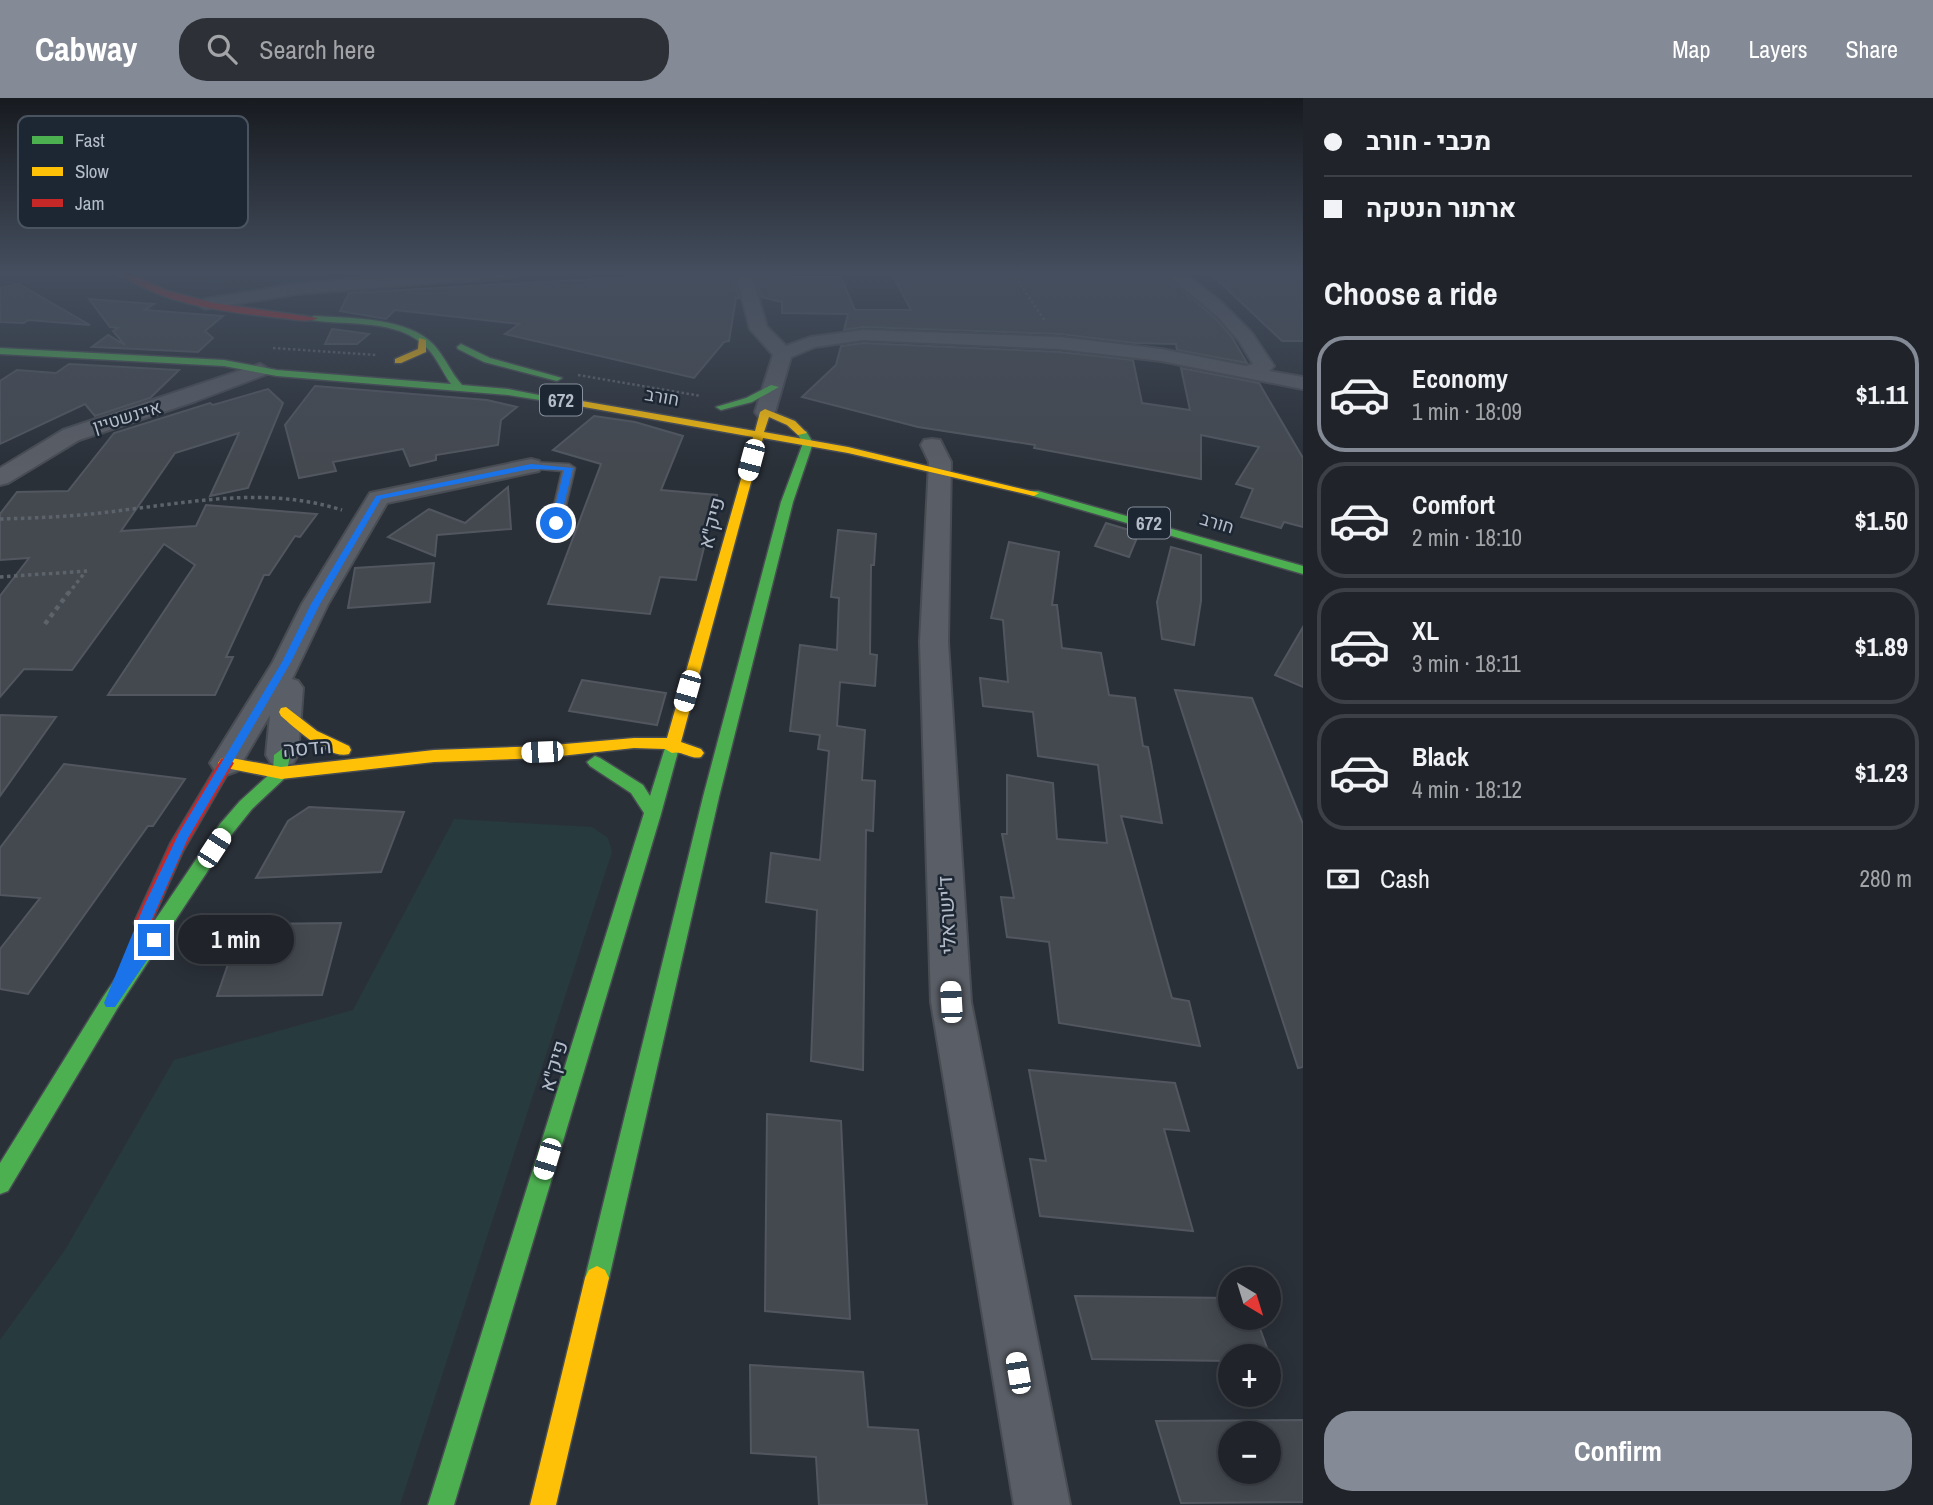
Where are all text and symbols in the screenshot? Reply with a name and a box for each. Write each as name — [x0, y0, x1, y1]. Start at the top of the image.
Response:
search box — [179, 18, 669, 81]
text: Cabway — [35, 27, 137, 71]
icon: search — [203, 30, 241, 68]
text: Search here — [259, 32, 375, 67]
text: Map — [1672, 33, 1710, 65]
text: Layers — [1748, 33, 1807, 65]
text: Share — [1845, 33, 1898, 65]
legend — [18, 116, 248, 228]
text: מכבי - חורב — [1366, 123, 1491, 158]
text: Fast — [75, 127, 105, 153]
text: Slow — [75, 158, 110, 184]
text: Jam — [75, 190, 104, 216]
text: ארתור הנטקה — [1366, 190, 1516, 225]
text: Choose a ride — [1324, 272, 1498, 315]
text: Economy — [1412, 361, 1508, 396]
icon: car — [1328, 363, 1391, 426]
text: $1.11 — [1856, 377, 1908, 412]
street label: חורב — [643, 381, 681, 412]
road number: 672 — [540, 384, 582, 416]
street label: איינשטיין — [90, 394, 164, 439]
text: 1 min · 18:09 — [1412, 396, 1522, 427]
car — [736, 437, 767, 483]
text: Comfort — [1412, 487, 1495, 522]
icon: car — [1328, 489, 1391, 552]
street label: פיק"א — [691, 494, 732, 552]
text: $1.50 — [1855, 503, 1908, 538]
street label: חורב — [1197, 506, 1237, 540]
route start — [540, 507, 572, 539]
road number: 672 — [1128, 508, 1170, 538]
text: 2 min · 18:10 — [1412, 522, 1522, 553]
text: XL — [1412, 613, 1439, 648]
icon: car — [1328, 615, 1391, 678]
text: $1.89 — [1855, 629, 1908, 664]
text: 3 min · 18:11 — [1412, 648, 1521, 679]
car — [672, 668, 703, 714]
street label: הדסה — [281, 731, 333, 764]
text: Black — [1412, 739, 1469, 774]
car — [521, 741, 564, 763]
icon: car — [1328, 741, 1391, 804]
text: $1.23 — [1855, 755, 1908, 790]
text: 4 min · 18:12 — [1412, 774, 1522, 805]
car — [194, 825, 235, 871]
icon: cash — [1324, 860, 1362, 898]
text: Cash — [1380, 861, 1430, 896]
text: 280 m — [1860, 863, 1912, 894]
street label: ד'ישראלי — [930, 875, 963, 955]
callout: 1 min — [178, 916, 294, 964]
route end — [138, 924, 170, 956]
text: 1 min — [211, 924, 261, 955]
car — [940, 980, 963, 1024]
street label: פיק"א — [532, 1037, 575, 1095]
car — [531, 1136, 564, 1182]
north arrow — [1218, 1267, 1281, 1330]
map controls — [1218, 1267, 1281, 1484]
button: + — [1218, 1344, 1281, 1407]
car — [1005, 1350, 1032, 1396]
button: Confirm — [1324, 1411, 1912, 1491]
button: − — [1218, 1421, 1281, 1484]

